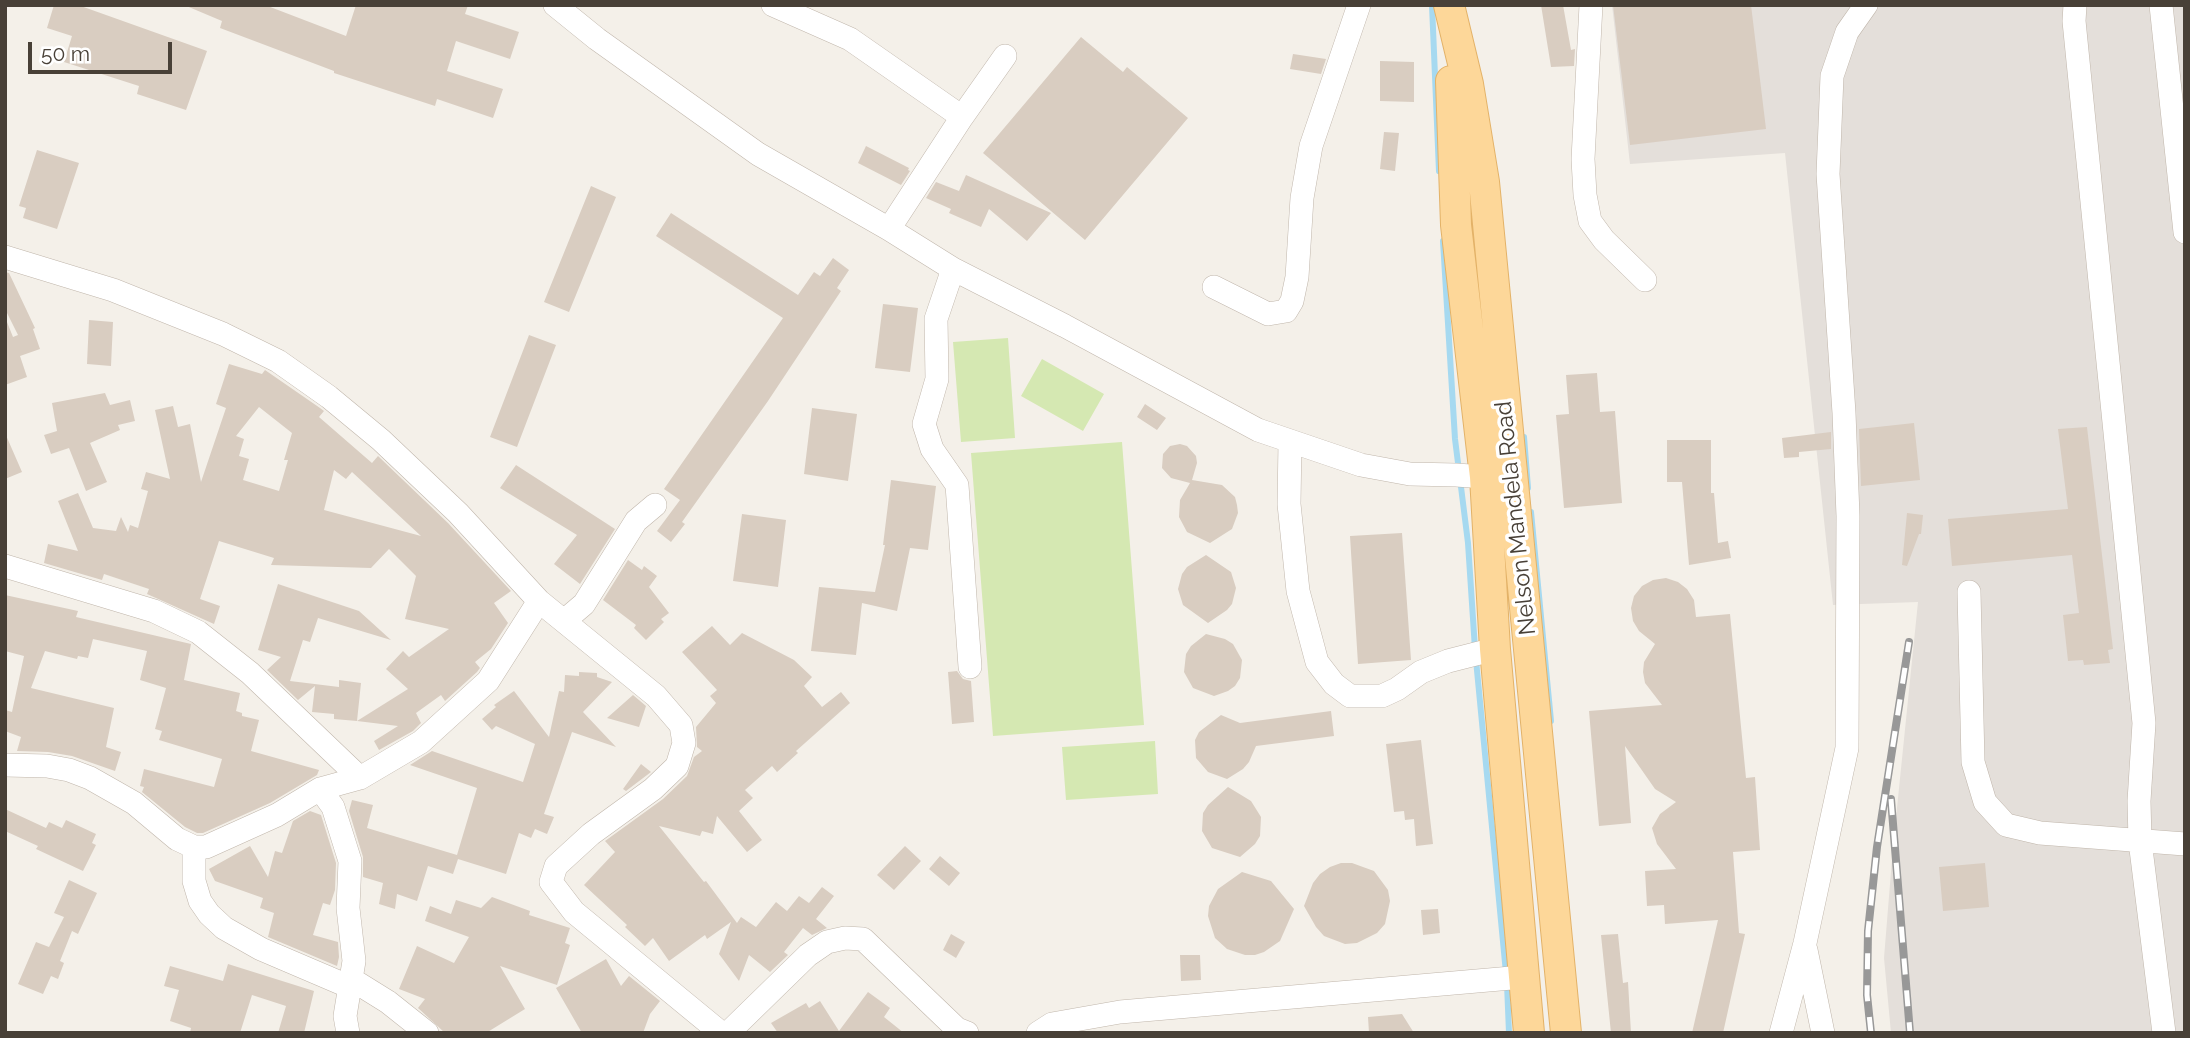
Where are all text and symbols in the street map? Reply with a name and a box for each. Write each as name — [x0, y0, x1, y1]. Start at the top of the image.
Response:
scale bar — [32, 28, 175, 72]
text: 50 m — [41, 41, 90, 66]
street label: Nelson Mandela Road — [1490, 400, 1542, 636]

